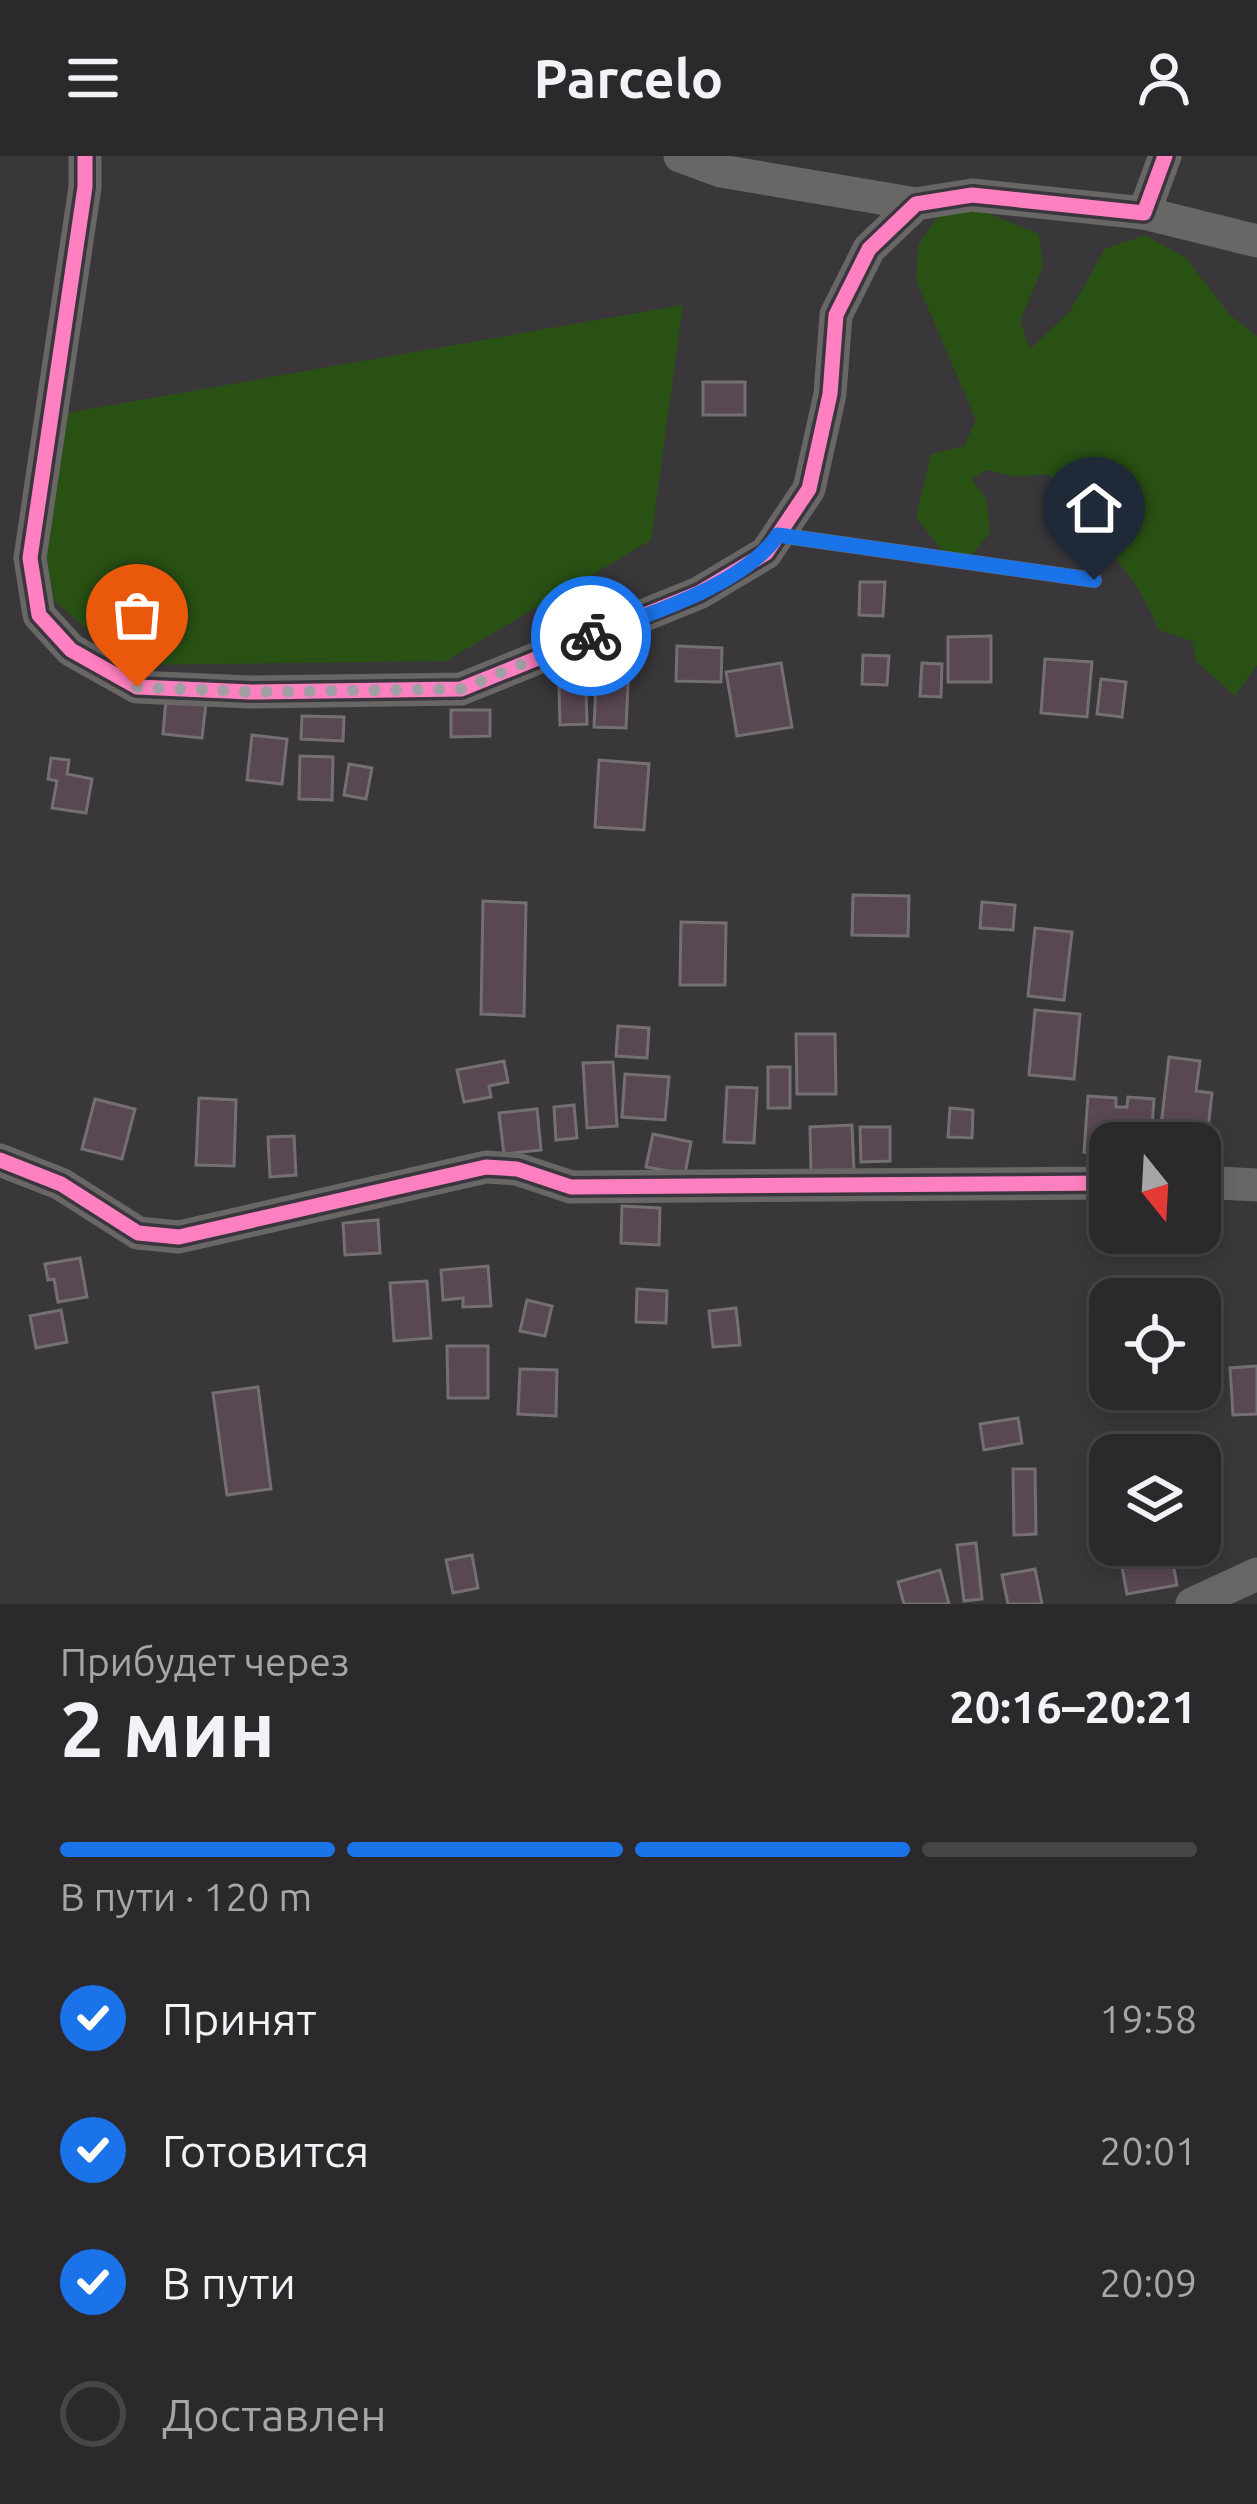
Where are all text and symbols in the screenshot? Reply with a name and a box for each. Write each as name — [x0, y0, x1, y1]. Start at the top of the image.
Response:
icon: menu — [60, 45, 126, 111]
icon: person — [1131, 45, 1197, 111]
text: Parcelo — [534, 48, 723, 108]
pin — [1043, 457, 1145, 580]
icon: home — [1061, 475, 1127, 541]
pin — [86, 564, 188, 687]
courier — [531, 576, 651, 696]
icon: bag — [104, 582, 170, 648]
icon: bike — [558, 603, 624, 669]
north arrow — [1089, 1122, 1221, 1254]
map controls — [1089, 1122, 1221, 1566]
button: locate — [1089, 1278, 1221, 1410]
button: layers — [1089, 1434, 1221, 1566]
text: Прибудет через — [60, 1640, 349, 1683]
text: 20:16–20:21 — [949, 1681, 1197, 1732]
text: 2 мин — [60, 1684, 275, 1772]
text: В пути · 120 m — [60, 1875, 312, 1918]
icon: check — [60, 1985, 126, 2051]
text: Принят — [162, 1993, 317, 2044]
text: 19:58 — [1099, 1997, 1197, 2040]
icon: check — [60, 2117, 126, 2183]
text: Готовится — [162, 2125, 369, 2176]
text: 20:01 — [1099, 2129, 1197, 2172]
icon: check — [60, 2249, 126, 2315]
text: В пути — [162, 2257, 296, 2308]
text: 20:09 — [1099, 2261, 1197, 2304]
text: Доставлен — [162, 2389, 387, 2440]

